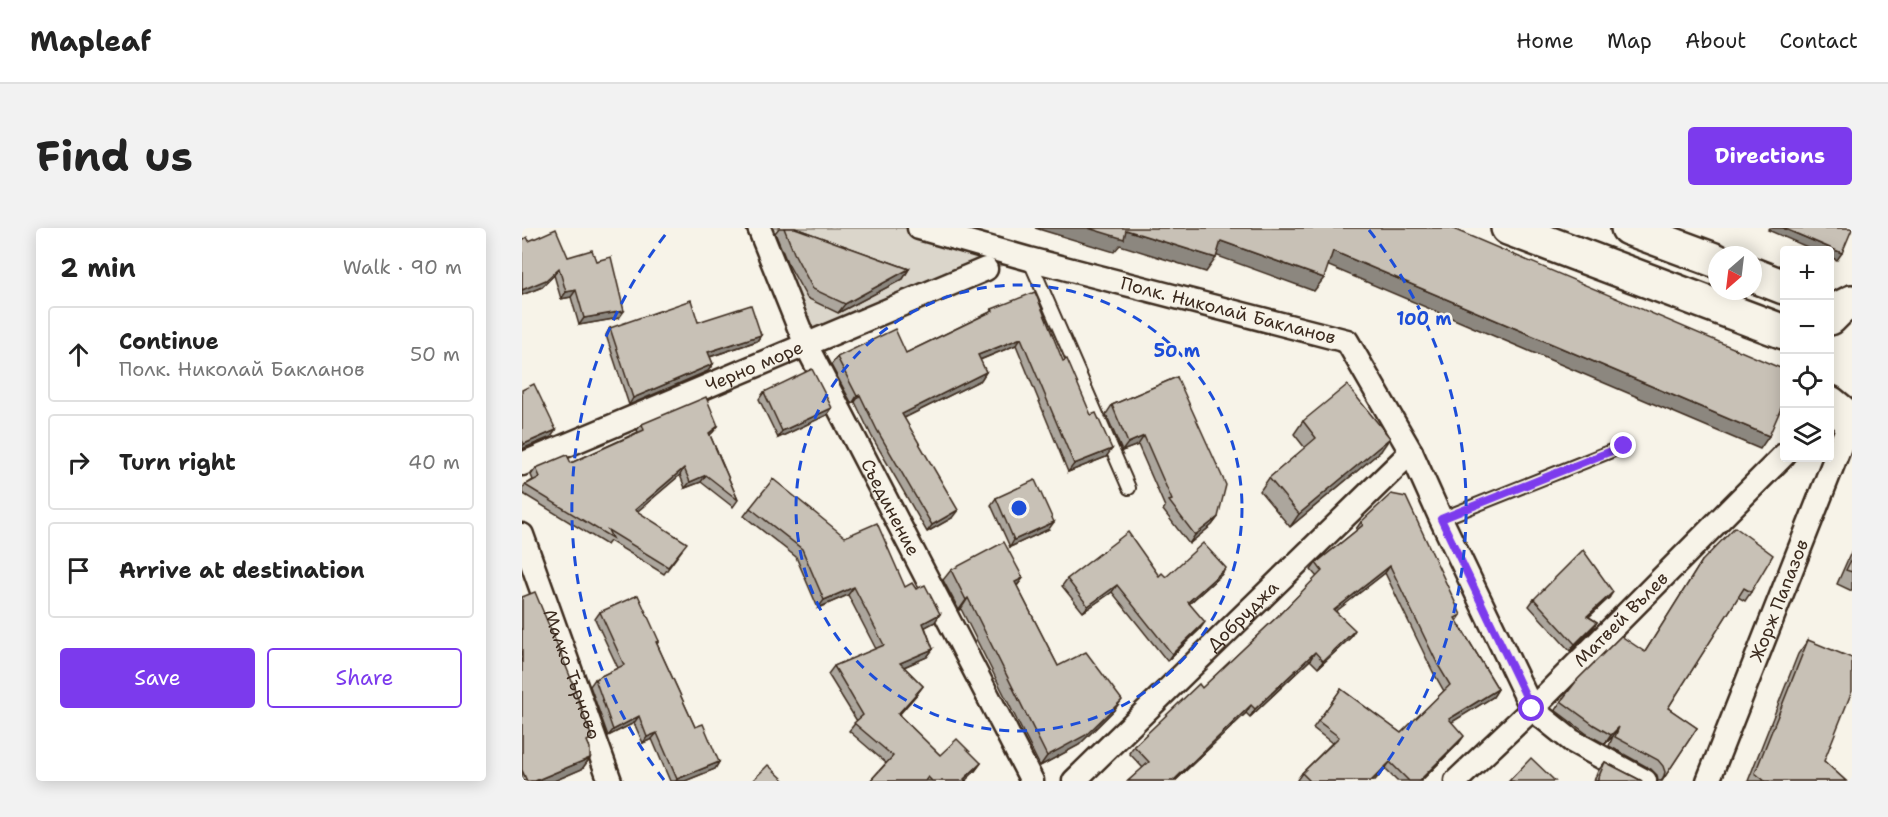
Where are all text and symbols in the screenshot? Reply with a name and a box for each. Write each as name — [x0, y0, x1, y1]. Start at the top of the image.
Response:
text: Mapleaf — [30, 22, 151, 60]
text: Home — [1516, 27, 1574, 55]
text: Map — [1607, 27, 1652, 55]
text: About — [1685, 27, 1746, 55]
text: Contact — [1779, 27, 1858, 55]
button: Directions — [1688, 127, 1852, 185]
text: Find us — [36, 128, 193, 184]
north arrow — [1708, 246, 1762, 300]
map controls — [1780, 246, 1834, 462]
button: + — [1780, 246, 1834, 300]
text: 2 min — [60, 250, 136, 285]
text: Walk · 90 m — [343, 254, 462, 280]
street label: Полк. Николай Бакланов — [1118, 271, 1338, 350]
button: − — [1780, 300, 1834, 354]
text: 100 m — [1396, 307, 1452, 331]
text: Continue — [119, 327, 219, 356]
street label: Черно море — [702, 335, 807, 398]
icon: ahead — [62, 338, 95, 371]
text: 50 m — [1154, 339, 1201, 363]
text: 50 m — [410, 341, 460, 367]
button: locate — [1780, 354, 1834, 408]
text: Полк. Николай Бакланов — [119, 356, 365, 382]
button: layers — [1780, 408, 1834, 462]
route end — [1610, 432, 1636, 458]
icon: right — [62, 446, 95, 479]
text: Turn right — [119, 448, 236, 477]
text: 40 m — [408, 449, 460, 475]
street label: Съединение — [855, 455, 925, 560]
centre of rings — [1009, 498, 1029, 518]
street label: Жорж Папазов — [1744, 536, 1814, 665]
icon: arrive — [62, 554, 95, 587]
text: Arrive at destination — [119, 556, 365, 585]
street label: Матвей Вълев — [1568, 567, 1673, 672]
street label: Добруджа — [1202, 576, 1284, 657]
street label: Малко Търново — [537, 606, 606, 743]
button: Save — [60, 648, 255, 708]
button: Share — [267, 648, 462, 708]
route start — [1518, 695, 1544, 721]

